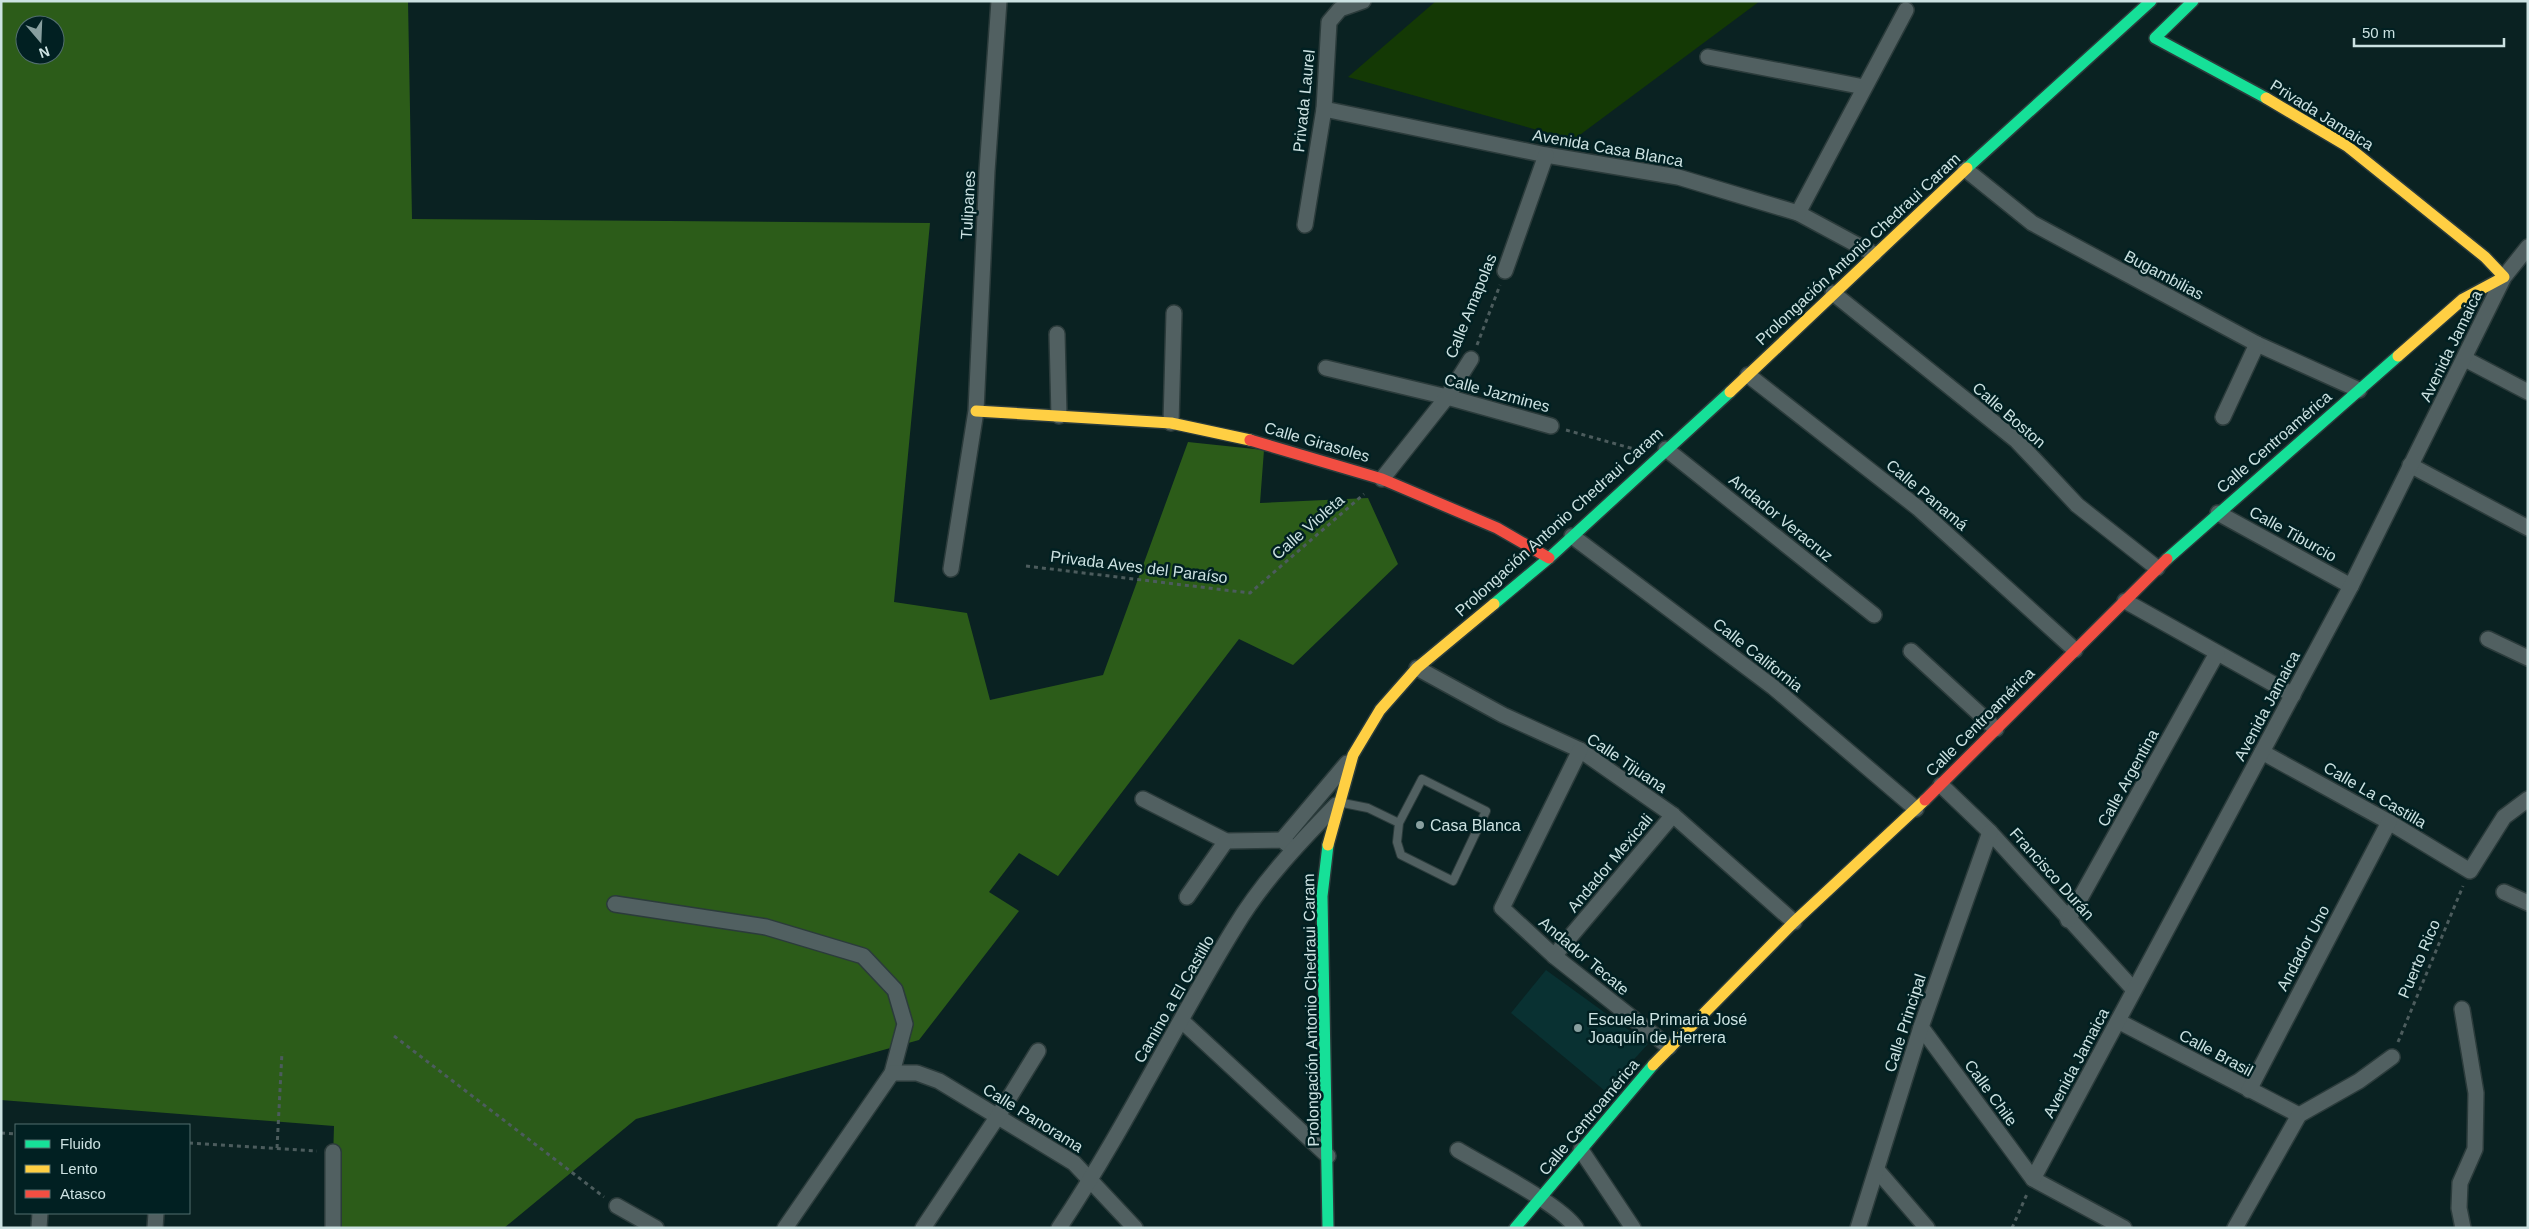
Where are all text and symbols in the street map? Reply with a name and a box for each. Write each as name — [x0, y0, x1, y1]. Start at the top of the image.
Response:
north arrow — [15, 15, 65, 65]
scale bar — [2354, 15, 2504, 47]
text: 50 m — [2362, 24, 2395, 41]
text: N — [37, 43, 52, 62]
street label: Privada Laurel — [1290, 49, 1318, 153]
street label: Privada Jamaica — [2267, 76, 2377, 154]
street label: Avenida Casa Blanca — [1531, 126, 1685, 170]
street label: Prolongación Antonio Chedraui Caram — [1752, 150, 1964, 348]
street label: Tulipanes — [958, 170, 978, 240]
street label: Bugambilias — [2122, 247, 2206, 303]
street label: Calle Amapolas — [1442, 251, 1500, 361]
street label: Avenida Jamaica — [2417, 288, 2485, 404]
street label: Calle Jazmines — [1442, 371, 1552, 415]
street label: Calle Boston — [1969, 379, 2049, 451]
street label: Calle Centroamérica — [2213, 388, 2335, 496]
street label: Calle Girasoles — [1263, 419, 1371, 465]
street label: Prolongación Antonio Chedraui Caram — [1452, 424, 1666, 620]
street label: Calle Panamá — [1883, 456, 1971, 534]
street label: Andador Veracruz — [1726, 471, 1836, 565]
street label: Calle Violeta — [1269, 491, 1347, 563]
street label: Calle Tiburcio — [2246, 503, 2340, 565]
street label: Privada Aves del Paraíso — [1049, 548, 1229, 586]
street label: Calle California — [1710, 615, 1806, 695]
street label: Avenida Jamaica — [2231, 648, 2303, 764]
street label: Calle Centroamérica — [1922, 664, 2038, 780]
street label: Calle Argentina — [2094, 726, 2162, 830]
street label: Calle Tijuana — [1584, 730, 1670, 796]
street label: Calle La Castilla — [2321, 759, 2429, 831]
street label: Andador Mexicali — [1564, 811, 1656, 915]
place label: Casa Blanca — [1430, 817, 1521, 834]
marker: Casa Blanca — [1414, 819, 1426, 831]
street label: Francisco Durán — [2006, 825, 2098, 923]
street label: Prolongación Antonio Chedraui Caram — [1300, 873, 1322, 1147]
street label: Andador Uno — [2273, 902, 2333, 994]
street label: Andador Tecate — [1536, 914, 1632, 999]
street label: Puerto Rico — [2395, 917, 2443, 1001]
street label: Camino a El Castillo — [1131, 932, 1217, 1066]
street label: Calle Principal — [1881, 972, 1929, 1074]
street label: Avenida Jamaica — [2040, 1005, 2112, 1121]
place label: Escuela Primaria José Joaquín de Herrera — [1588, 1011, 1747, 1046]
marker: Escuela Primaria José Joaquín de Herrera — [1572, 1022, 1584, 1034]
street label: Calle Brasil — [2176, 1026, 2256, 1080]
street label: Calle Centroamérica — [1536, 1056, 1642, 1178]
street label: Calle Chile — [1961, 1057, 2021, 1129]
street label: Calle Panorama — [980, 1080, 1086, 1156]
legend — [15, 1124, 190, 1214]
text: Fluido — [60, 1135, 101, 1152]
text: Lento — [60, 1160, 98, 1177]
text: Atasco — [60, 1185, 106, 1202]

